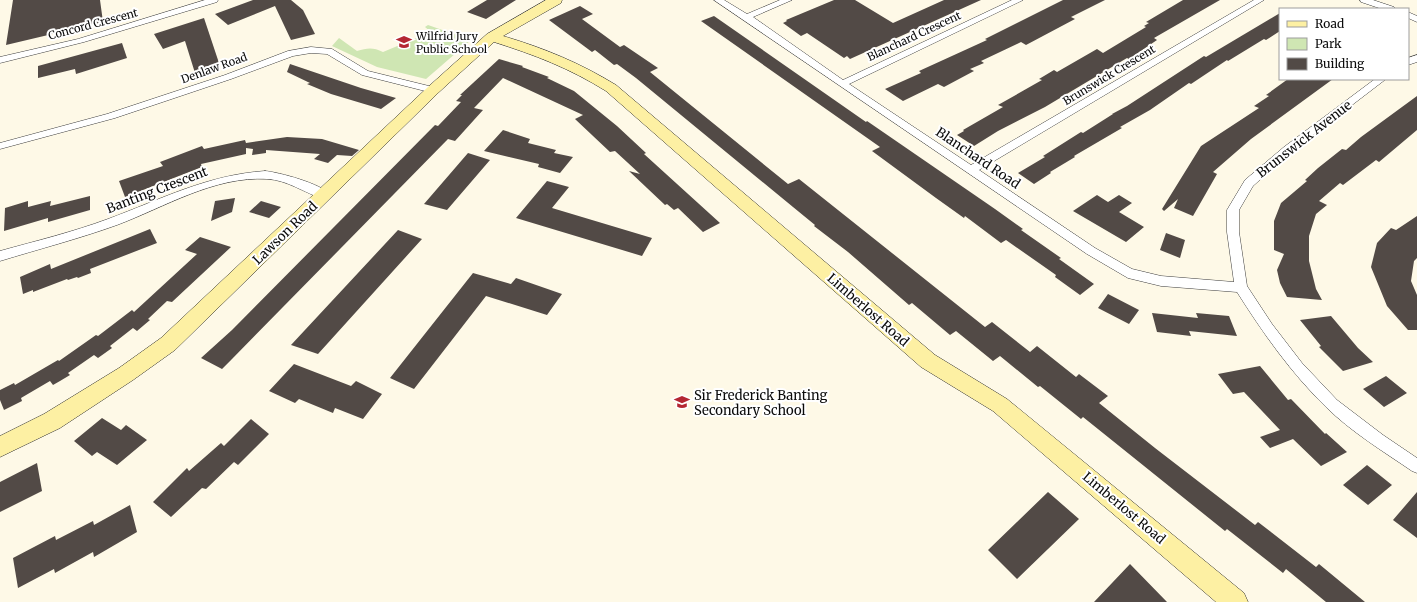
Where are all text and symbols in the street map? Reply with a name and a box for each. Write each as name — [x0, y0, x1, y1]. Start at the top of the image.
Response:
street label: Concord Crescent — [47, 5, 140, 43]
street label: Blanchard Crescent — [865, 8, 964, 64]
legend — [1279, 8, 1409, 80]
text: Road — [1315, 16, 1344, 31]
place label: Wilfrid Jury Public School — [415, 29, 488, 56]
school or university icon: Wilfrid Jury Public School — [395, 33, 413, 51]
text: Park — [1315, 36, 1342, 51]
street label: Brunswick Crescent — [1060, 42, 1158, 108]
street label: Denlaw Road — [179, 49, 249, 86]
text: Building — [1315, 56, 1365, 71]
street label: Brunswick Avenue — [1253, 96, 1355, 181]
street label: Blanchard Road — [933, 124, 1024, 193]
street label: Banting Crescent — [104, 163, 210, 217]
street label: Lawson Road — [249, 198, 321, 268]
street label: Limberlost Road — [824, 270, 913, 350]
place label: Sir Frederick Banting Secondary School — [694, 387, 828, 419]
school or university icon: Sir Frederick Banting Secondary School — [673, 393, 691, 411]
street label: Limberlost Road — [1079, 468, 1169, 548]

